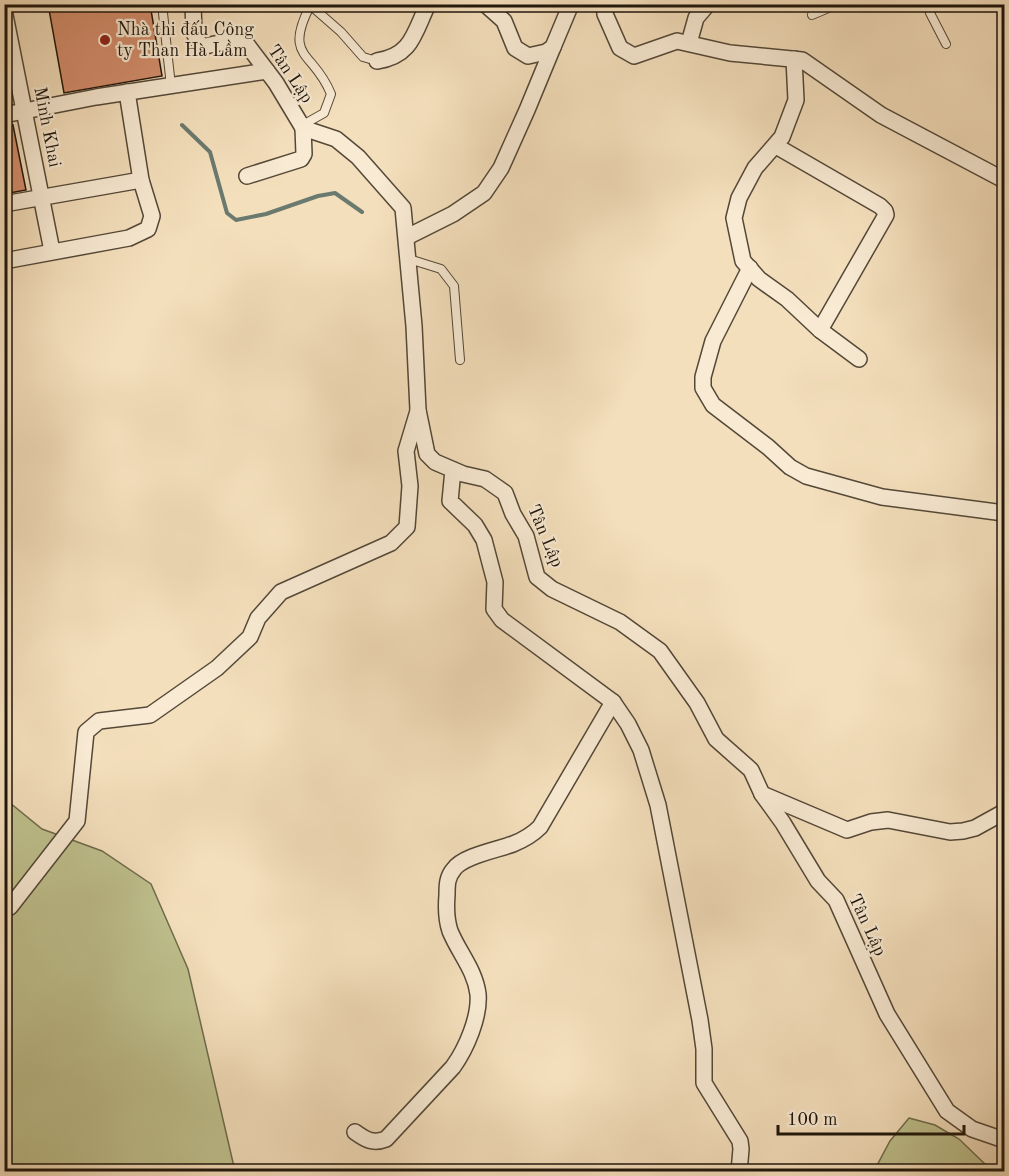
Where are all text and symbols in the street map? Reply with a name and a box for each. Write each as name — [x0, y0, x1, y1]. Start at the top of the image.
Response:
place label: Nhà thi đấu Công ty Than Hà Lầm — [117, 20, 254, 60]
marker: Nhà thi đấu Công ty Than Hà Lầm — [98, 33, 112, 47]
street label: Tân Lập — [264, 42, 316, 106]
street label: Minh Khai — [30, 85, 64, 169]
street label: Tân Lập — [524, 502, 566, 570]
street label: Tân Lập — [845, 891, 889, 959]
scale bar — [778, 1098, 964, 1136]
text: 100 m — [787, 1111, 838, 1129]

